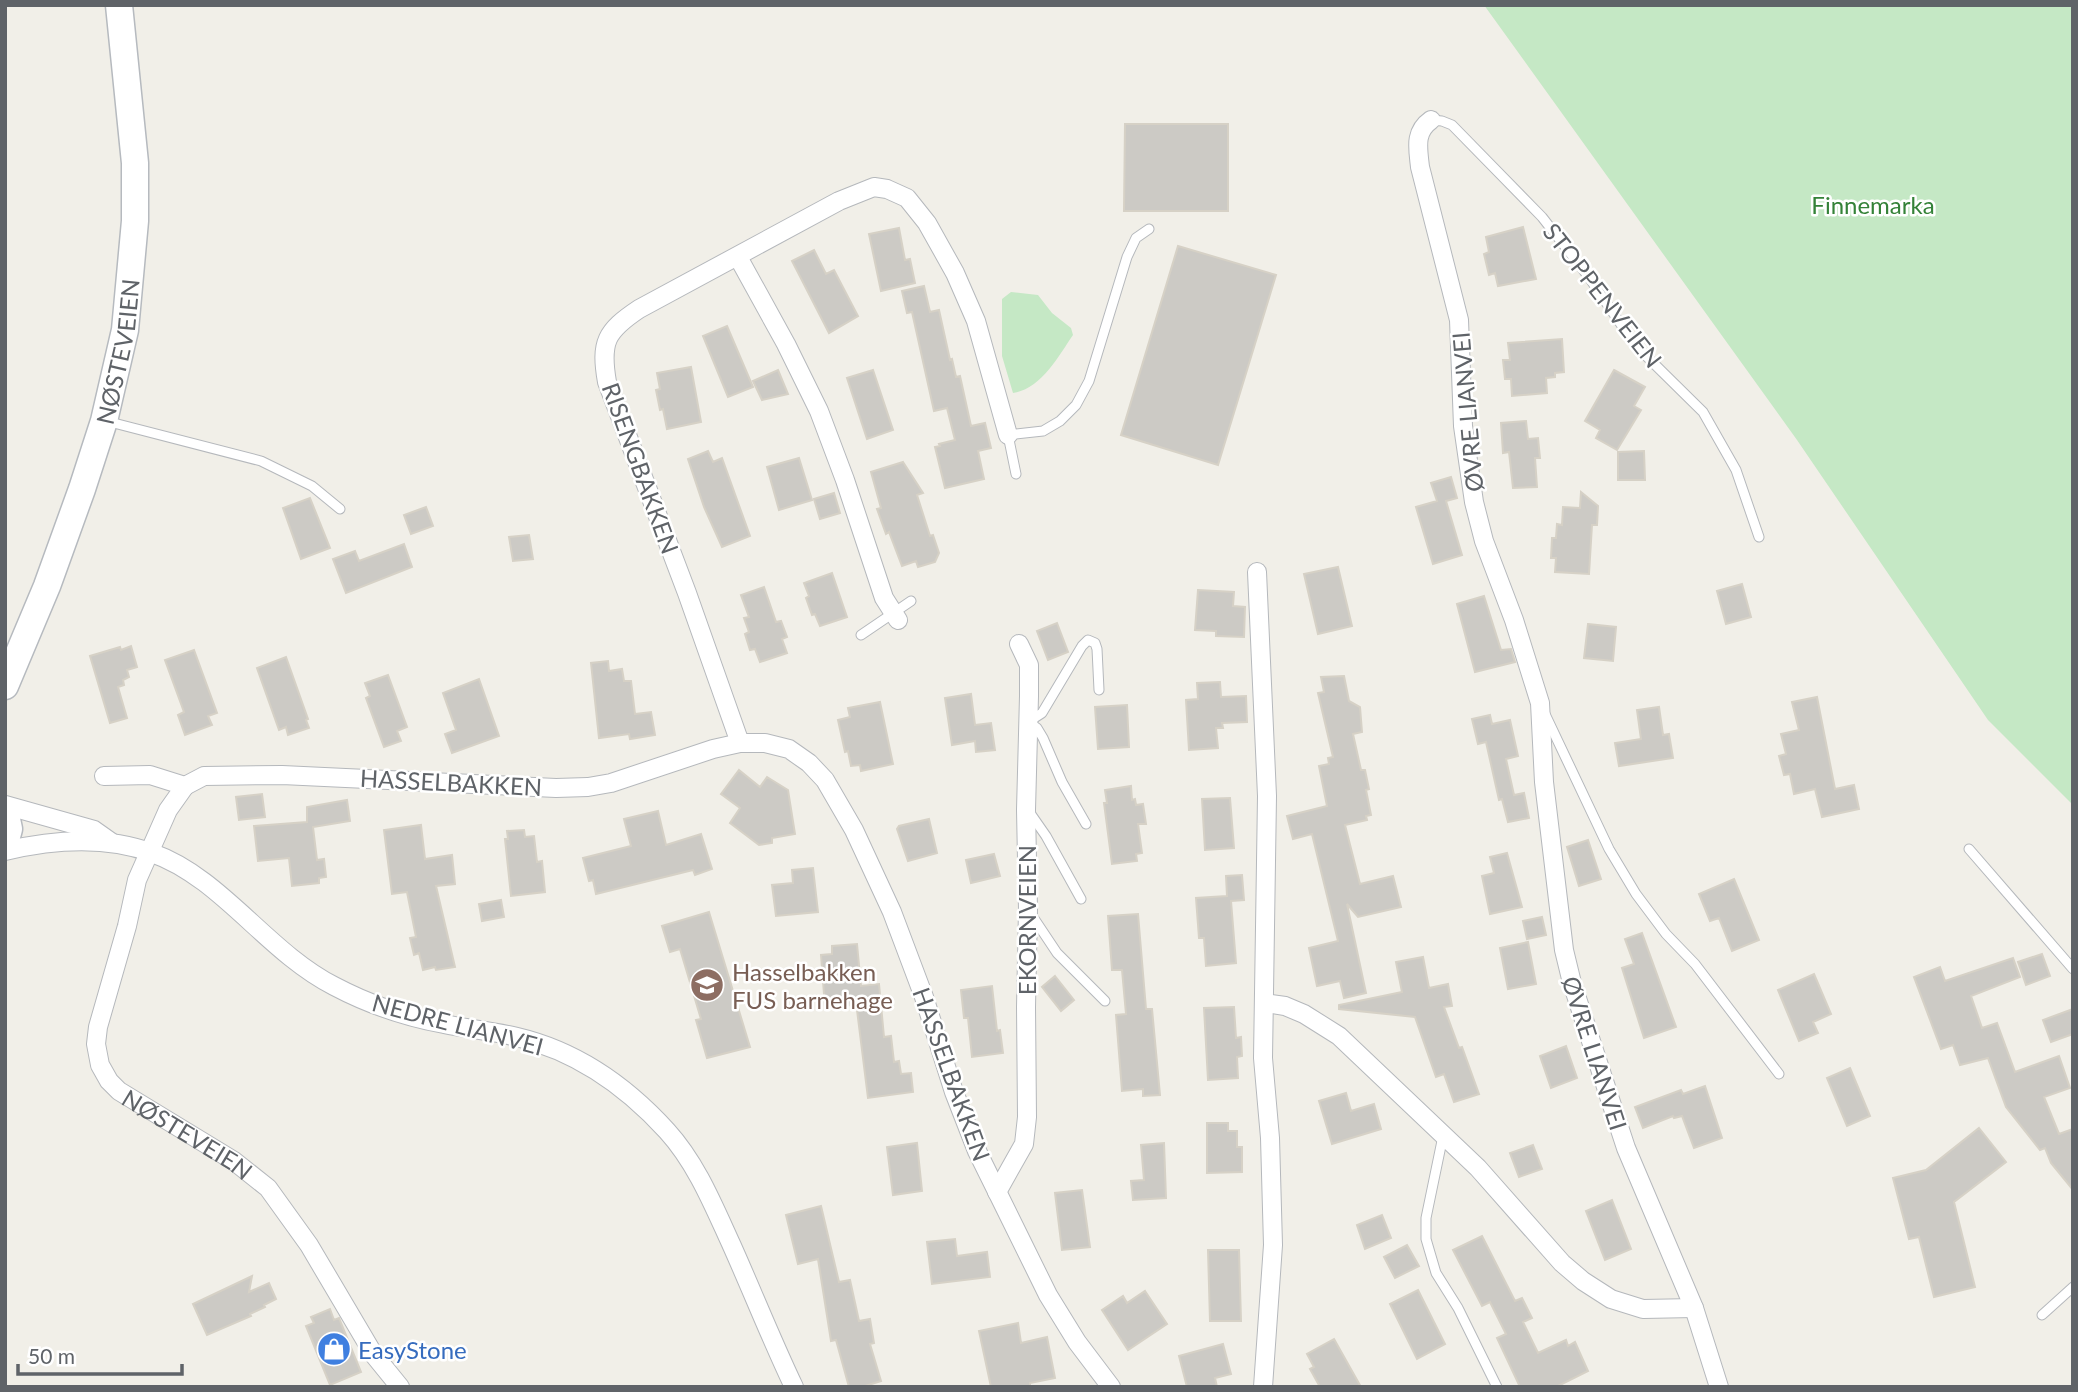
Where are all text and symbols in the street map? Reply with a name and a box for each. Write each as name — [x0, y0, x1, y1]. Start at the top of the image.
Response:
park label: Finnemarka — [1811, 190, 1935, 219]
street label: STOPPENVEIEN — [1537, 217, 1669, 373]
street label: NØSTEVEIEN — [89, 277, 144, 427]
street label: ØVRE LIANVEI — [1446, 331, 1488, 493]
street label: RISENGBAKKEN — [597, 378, 685, 558]
street label: HASSELBAKKEN — [359, 763, 543, 801]
street label: EKORNVEIEN — [1012, 845, 1041, 995]
place label: Hasselbakken FUS barnehage — [732, 957, 893, 1014]
school or university icon: Hasselbakken FUS barnehage — [688, 966, 726, 1004]
street label: ØVRE LIANVEI — [1556, 972, 1634, 1134]
street label: HASSELBAKKEN — [907, 983, 997, 1165]
street label: NEDRE LIANVEI — [369, 987, 547, 1061]
street label: NØSTEVEIEN — [117, 1082, 259, 1185]
shop icon: EasyStone — [315, 1330, 353, 1368]
scale bar — [18, 1332, 182, 1376]
place label: EasyStone — [358, 1335, 467, 1364]
text: 50 m — [28, 1343, 75, 1368]

